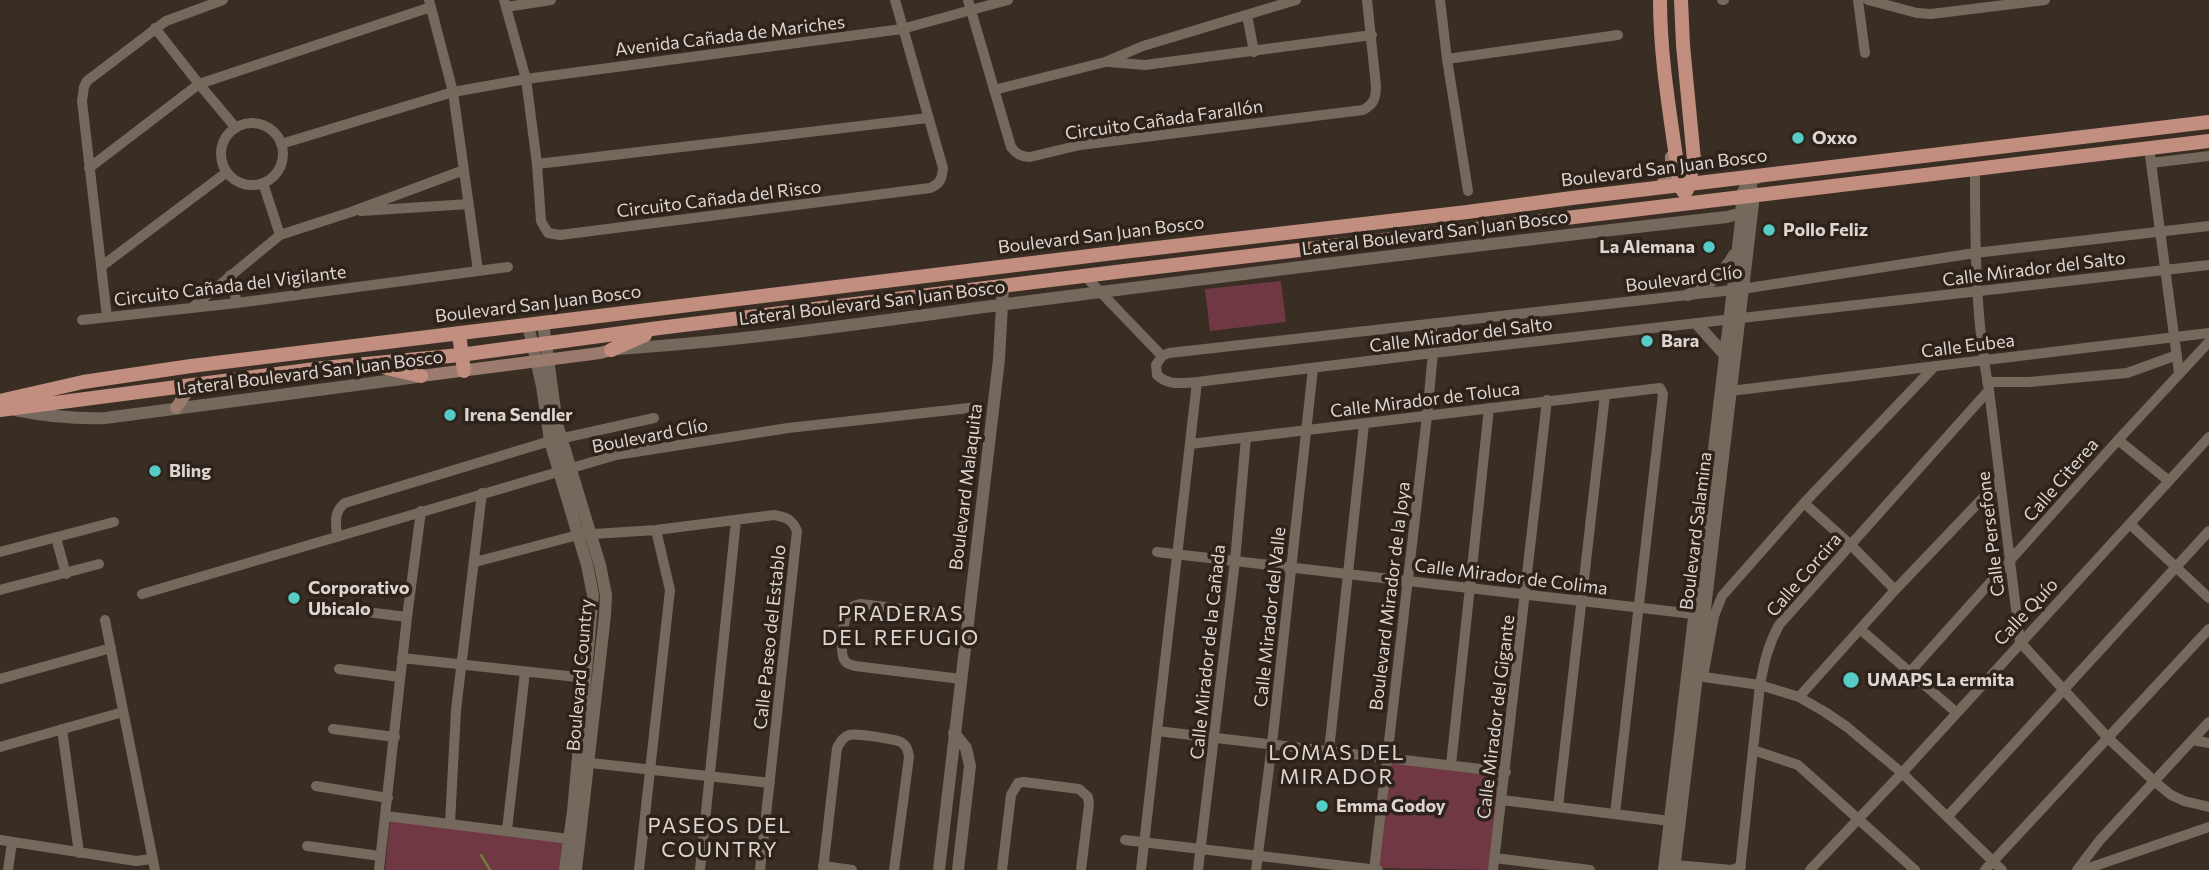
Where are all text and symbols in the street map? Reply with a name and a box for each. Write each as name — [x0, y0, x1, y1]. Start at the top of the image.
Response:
street label: Avenida Cañada de Mariches — [614, 11, 846, 61]
street label: Circuito Cañada Farallón — [1064, 95, 1264, 145]
place label: Oxxo — [1812, 127, 1857, 149]
marker: Oxxo — [1790, 130, 1806, 146]
street label: Boulevard San Juan Bosco — [1560, 145, 1768, 191]
street label: Circuito Cañada del Risco — [615, 176, 823, 222]
street label: Lateral Boulevard San Juan Bosco — [1300, 206, 1570, 260]
street label: Boulevard San Juan Bosco — [997, 212, 1205, 258]
place label: Pollo Feliz — [1783, 219, 1868, 241]
marker: Pollo Feliz — [1761, 222, 1777, 238]
place label: La Alemana — [1599, 236, 1695, 258]
marker: La Alemana — [1701, 239, 1717, 255]
street label: Calle Mirador del Salto — [1941, 247, 2127, 291]
street label: Circuito Cañada del Vigilante — [113, 261, 347, 311]
street label: Boulevard Clío — [1624, 261, 1744, 297]
street label: Lateral Boulevard San Juan Bosco — [737, 276, 1007, 330]
street label: Boulevard San Juan Bosco — [434, 281, 642, 327]
street label: Calle Mirador del Salto — [1368, 313, 1554, 357]
place label: Bara — [1661, 330, 1699, 352]
street label: Calle Eubea — [1920, 330, 2016, 362]
marker: Bara — [1639, 333, 1655, 349]
street label: Lateral Boulevard San Juan Bosco — [175, 346, 445, 400]
street label: Calle Mirador de Toluca — [1329, 378, 1521, 422]
street label: Boulevard Malaquita — [945, 402, 987, 572]
place label: Irena Sendler — [464, 404, 573, 426]
marker: Irena Sendler — [442, 407, 458, 423]
street label: Boulevard Clío — [590, 414, 710, 458]
street label: Calle Citerea — [2019, 434, 2103, 526]
street label: Boulevard Salamina — [1676, 451, 1716, 611]
place label: Bling — [169, 460, 211, 482]
marker: Bling — [147, 463, 163, 479]
street label: Calle Persefone — [1973, 470, 2009, 598]
street label: Boulevard Mirador de la Joya — [1365, 480, 1415, 712]
street label: Calle Mirador del Valle — [1250, 526, 1290, 708]
street label: Calle Corcira — [1762, 529, 1846, 621]
street label: Calle Paseo del Establo — [750, 543, 790, 731]
street label: Calle Mirador de la Cañada — [1186, 543, 1230, 761]
street label: Calle Mirador de Colima — [1413, 554, 1609, 600]
street label: Calle Quío — [1989, 574, 2063, 650]
place label: Corporativo Ubicalo — [308, 577, 409, 620]
marker: Corporativo Ubicalo — [286, 590, 302, 606]
street label: Boulevard Country — [563, 598, 597, 752]
district label: PRADERAS DEL REFUGIO — [823, 601, 979, 651]
street label: Calle Mirador del Gigante — [1473, 614, 1519, 820]
place label: UMAPS La ermita — [1867, 669, 2014, 691]
marker: UMAPS La ermita — [1841, 670, 1861, 690]
district label: LOMAS DEL MIRADOR — [1269, 740, 1405, 790]
place label: Emma Godoy — [1336, 795, 1446, 817]
marker: Emma Godoy — [1314, 798, 1330, 814]
district label: PASEOS DEL COUNTRY — [649, 813, 791, 863]

